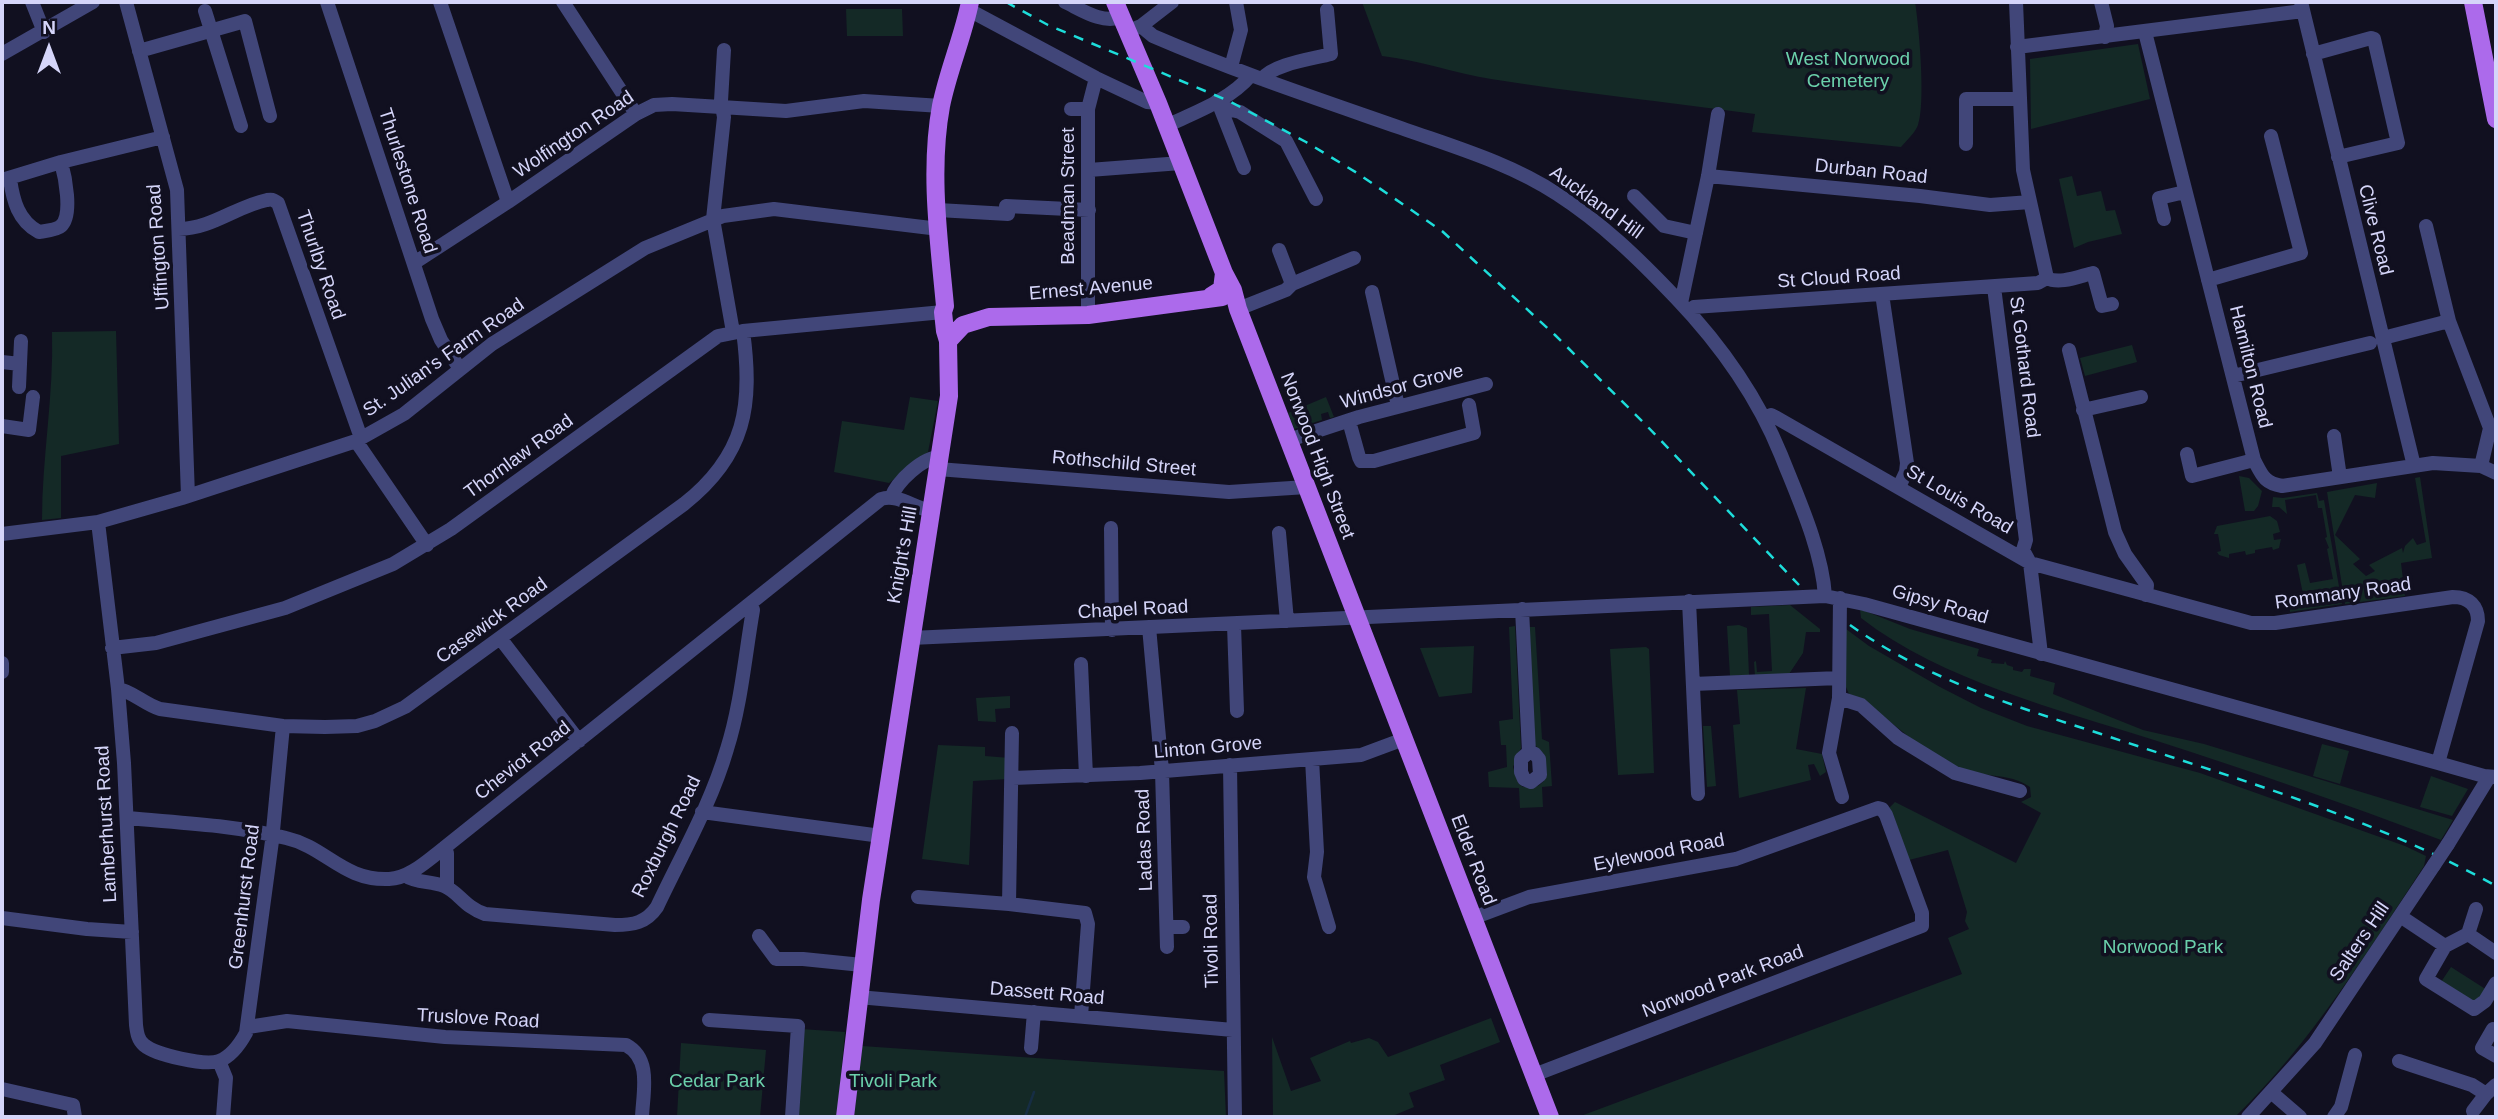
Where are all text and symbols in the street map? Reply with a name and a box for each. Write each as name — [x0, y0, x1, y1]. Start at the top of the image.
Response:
north arrow — [14, 14, 84, 84]
text: N — [42, 17, 56, 38]
park label: West Norwood Cemetery — [1786, 49, 1910, 93]
street label: Wolfington Road — [510, 86, 638, 184]
street label: Thurlestone Road — [373, 106, 441, 256]
street label: Beadman Street — [1058, 127, 1080, 265]
street label: Durban Road — [1814, 155, 1928, 189]
street label: Auckland Hill — [1545, 162, 1647, 244]
street label: Clive Road — [2353, 182, 2397, 278]
street label: Uffington Road — [143, 183, 175, 311]
street label: Thurlby Road — [291, 207, 349, 323]
street label: St Cloud Road — [1777, 262, 1901, 294]
street label: Ernest Avenue — [1028, 272, 1154, 306]
street label: St. Julian's Farm Road — [359, 294, 529, 422]
street label: St Gothard Road — [2004, 295, 2044, 439]
street label: Hamilton Road — [2224, 303, 2276, 431]
street label: Windsor Grove — [1338, 360, 1466, 414]
street label: Norwood High Street — [1275, 370, 1359, 542]
street label: Thornlaw Road — [460, 410, 578, 504]
street label: Rothschild Street — [1051, 446, 1197, 482]
street label: St Louis Road — [1902, 460, 2016, 540]
street label: Knight's Hill — [883, 504, 923, 606]
street label: Casewick Road — [432, 573, 552, 669]
street label: Rommany Road — [2273, 573, 2413, 615]
street label: Gipsy Road — [1889, 580, 1991, 630]
street label: Chapel Road — [1077, 596, 1189, 624]
street label: Cheviot Road — [471, 717, 575, 805]
street label: Linton Grove — [1153, 732, 1263, 764]
street label: Lamberhurst Road — [91, 745, 123, 903]
street label: Roxburgh Road — [628, 772, 706, 902]
street label: Ladas Road — [1132, 788, 1158, 892]
street label: Elder Road — [1445, 812, 1501, 908]
street label: Greenhurst Road — [225, 823, 265, 971]
street label: Eylewood Road — [1592, 829, 1726, 877]
street label: Tivoli Road — [1200, 894, 1224, 988]
street label: Salters Hill — [2325, 898, 2395, 986]
park label: Norwood Park — [2103, 937, 2223, 959]
street label: Norwood Park Road — [1639, 941, 1807, 1023]
street label: Dassett Road — [989, 978, 1105, 1010]
street label: Truslove Road — [416, 1004, 540, 1034]
park label: Cedar Park — [669, 1071, 765, 1093]
park label: Tivoli Park — [849, 1071, 937, 1093]

